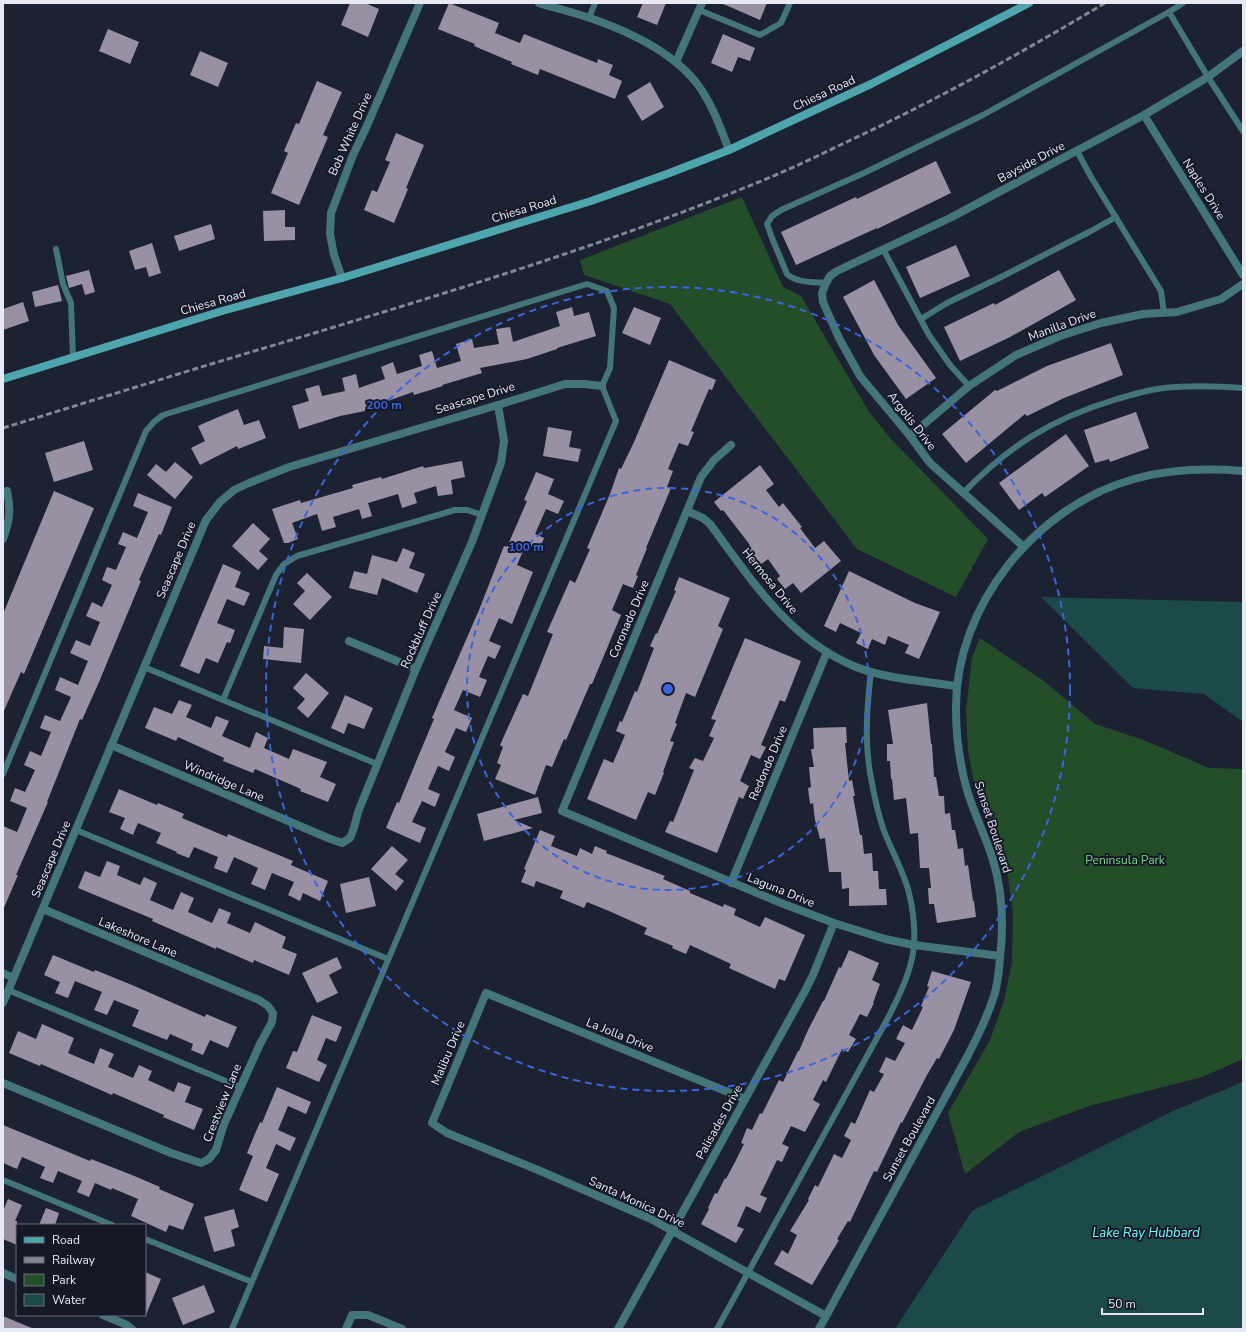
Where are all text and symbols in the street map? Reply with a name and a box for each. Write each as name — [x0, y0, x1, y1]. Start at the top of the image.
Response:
street label: Chiesa Road — [790, 72, 858, 114]
street label: Bob White Drive — [324, 90, 376, 178]
street label: Bayside Drive — [995, 138, 1067, 186]
street label: Naples Drive — [1179, 155, 1229, 223]
street label: Chiesa Road — [490, 192, 558, 226]
street label: Chiesa Road — [178, 285, 248, 319]
street label: Manilla Drive — [1026, 305, 1098, 345]
street label: Seascape Drive — [433, 378, 517, 418]
street label: Argolis Drive — [884, 388, 940, 454]
text: 200 m — [366, 397, 402, 413]
street label: Seascape Drive — [152, 519, 200, 601]
text: 100 m — [508, 539, 544, 555]
street label: Hermosa Drive — [738, 545, 802, 617]
street label: Coronado Drive — [605, 577, 653, 661]
street label: Rockbluff Drive — [397, 589, 445, 671]
centre of rings — [661, 682, 675, 696]
street label: Redondo Drive — [745, 723, 791, 803]
street label: Windridge Lane — [181, 757, 267, 805]
street label: Sunset Boulevard — [971, 779, 1015, 875]
street label: Seascape Drive — [27, 818, 75, 900]
park label: Peninsula Park — [1085, 852, 1166, 868]
street label: Laguna Drive — [745, 869, 817, 911]
street label: Lakeshore Lane — [96, 913, 180, 961]
street label: La Jolla Drive — [584, 1014, 656, 1056]
street label: Malibu Drive — [427, 1018, 469, 1088]
street label: Crestview Lane — [199, 1061, 245, 1145]
street label: Palisades Drive — [692, 1082, 746, 1162]
street label: Sunset Boulevard — [879, 1093, 939, 1185]
street label: Santa Monica Drive — [586, 1173, 688, 1231]
legend — [16, 1224, 146, 1316]
water label: Lake Ray Hubbard — [1092, 1224, 1200, 1242]
text: Road — [52, 1232, 80, 1248]
text: Railway — [52, 1252, 96, 1268]
text: Park — [52, 1272, 77, 1288]
scale bar — [1102, 1290, 1203, 1316]
text: Water — [52, 1292, 86, 1308]
text: 50 m — [1108, 1296, 1136, 1312]

